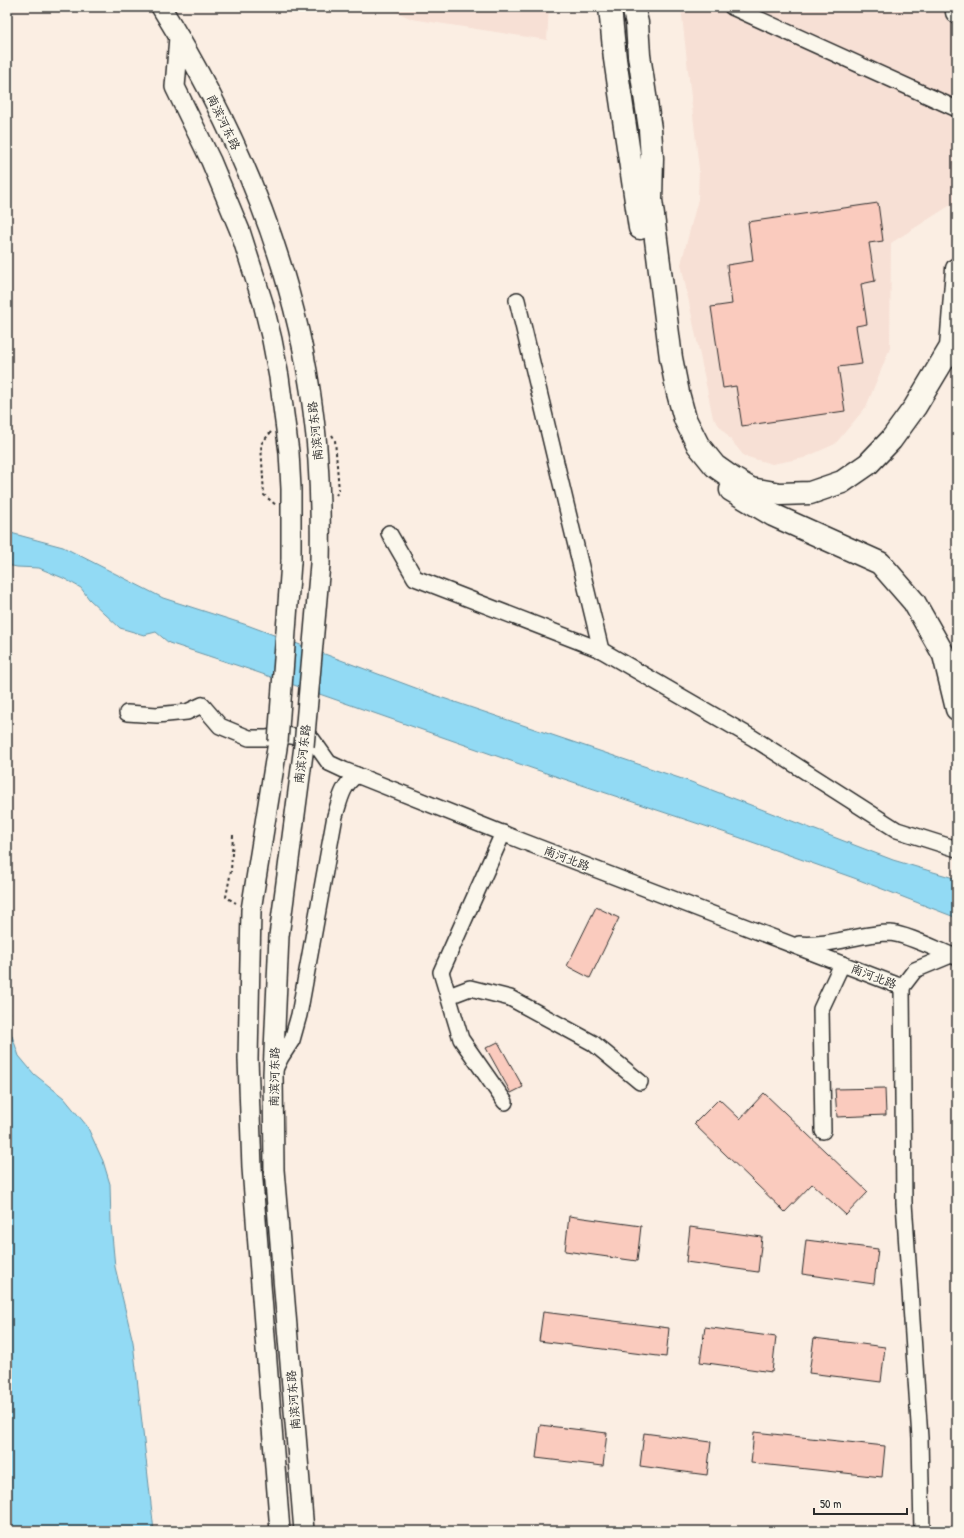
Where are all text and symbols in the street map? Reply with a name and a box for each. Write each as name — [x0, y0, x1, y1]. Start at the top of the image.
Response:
street label: 南滨河东路 — [203, 91, 245, 153]
street label: 南滨河东路 — [303, 400, 327, 462]
street label: 南滨河东路 — [290, 723, 314, 785]
street label: 南河北路 — [542, 841, 592, 875]
street label: 南河北路 — [849, 959, 899, 993]
street label: 南滨河东路 — [265, 1047, 283, 1107]
street label: 南滨河东路 — [282, 1369, 304, 1431]
scale bar — [814, 1490, 907, 1516]
text: 50 m — [820, 1495, 841, 1512]

